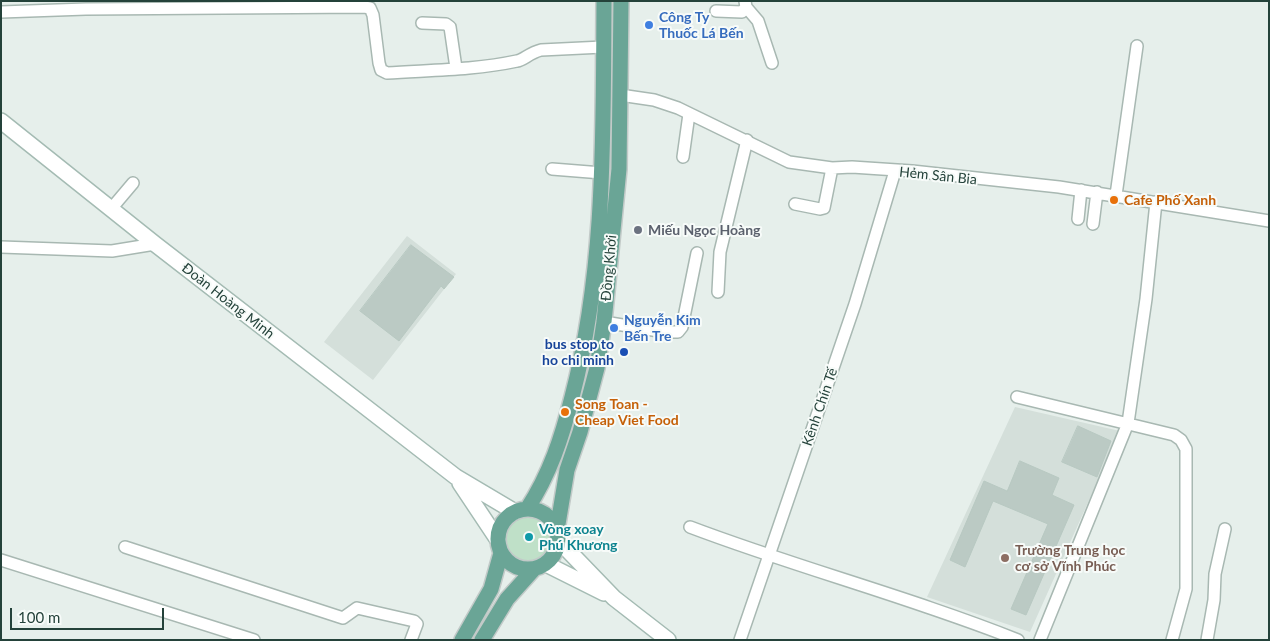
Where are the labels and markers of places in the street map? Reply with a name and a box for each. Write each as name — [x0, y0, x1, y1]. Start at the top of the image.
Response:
place label: Công Ty Thuốc Lá Bến — [659, 9, 744, 41]
marker: Công Ty Thuốc Lá Bến — [643, 19, 655, 31]
place label: Cafe Phố Xanh — [1124, 192, 1216, 208]
marker: Cafe Phố Xanh — [1108, 194, 1120, 206]
place label: Miếu Ngọc Hoàng — [648, 222, 760, 238]
marker: Miếu Ngọc Hoàng — [632, 224, 644, 236]
place label: Nguyễn Kim Bến Tre — [624, 312, 701, 344]
marker: Nguyễn Kim Bến Tre — [608, 322, 620, 334]
place label: bus stop to ho chi minh — [542, 336, 614, 368]
marker: bus stop to ho chi minh — [618, 346, 630, 358]
place label: Song Toan - Cheap Viet Food — [575, 396, 679, 428]
marker: Song Toan - Cheap Viet Food — [559, 406, 571, 418]
place label: Vòng xoay Phú Khương — [539, 521, 617, 554]
marker: Vòng xoay Phú Khương — [523, 531, 535, 543]
place label: Trường Trung học cơ sở Vĩnh Phúc — [1015, 542, 1125, 574]
marker: Trường Trung học cơ sở Vĩnh Phúc — [999, 552, 1011, 564]

